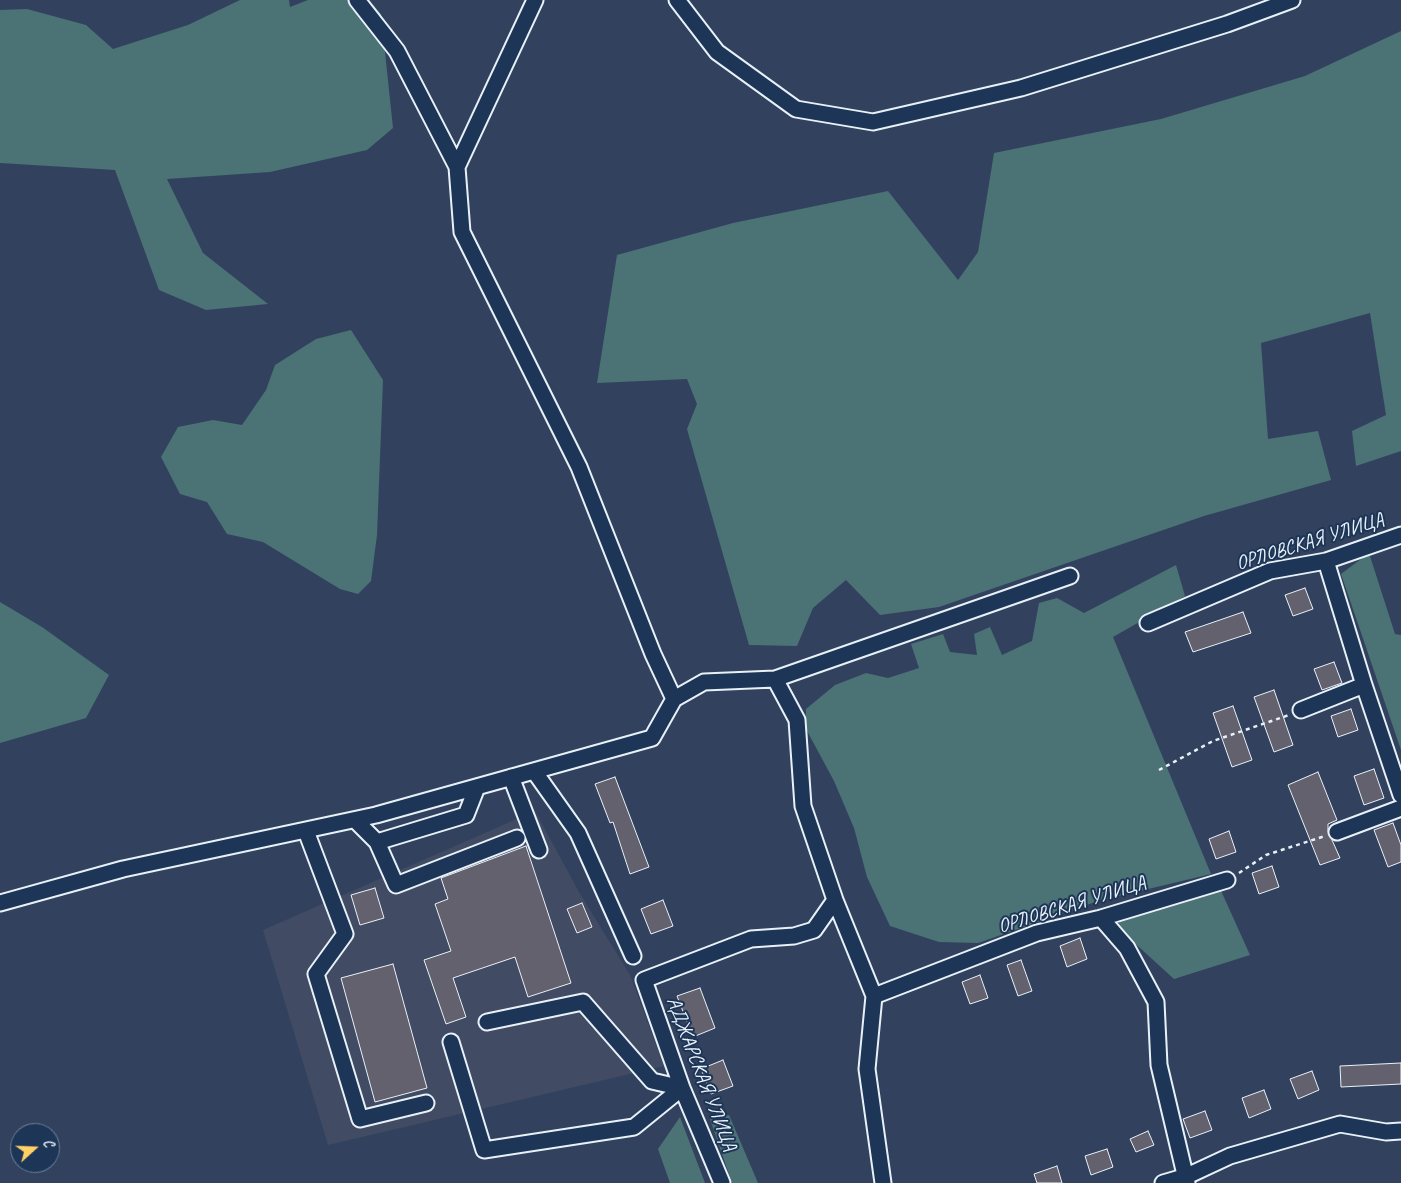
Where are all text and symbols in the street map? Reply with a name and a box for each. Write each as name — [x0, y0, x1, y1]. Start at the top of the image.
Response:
street label: ОРЛОВСКАЯ УЛИЦА — [1233, 508, 1387, 576]
street label: ОРЛОВСКАЯ УЛИЦА — [995, 871, 1149, 939]
street label: АДЖАРСКАЯ УЛИЦА — [661, 994, 741, 1154]
north arrow — [10, 1123, 60, 1173]
text: С — [39, 1137, 58, 1149]

